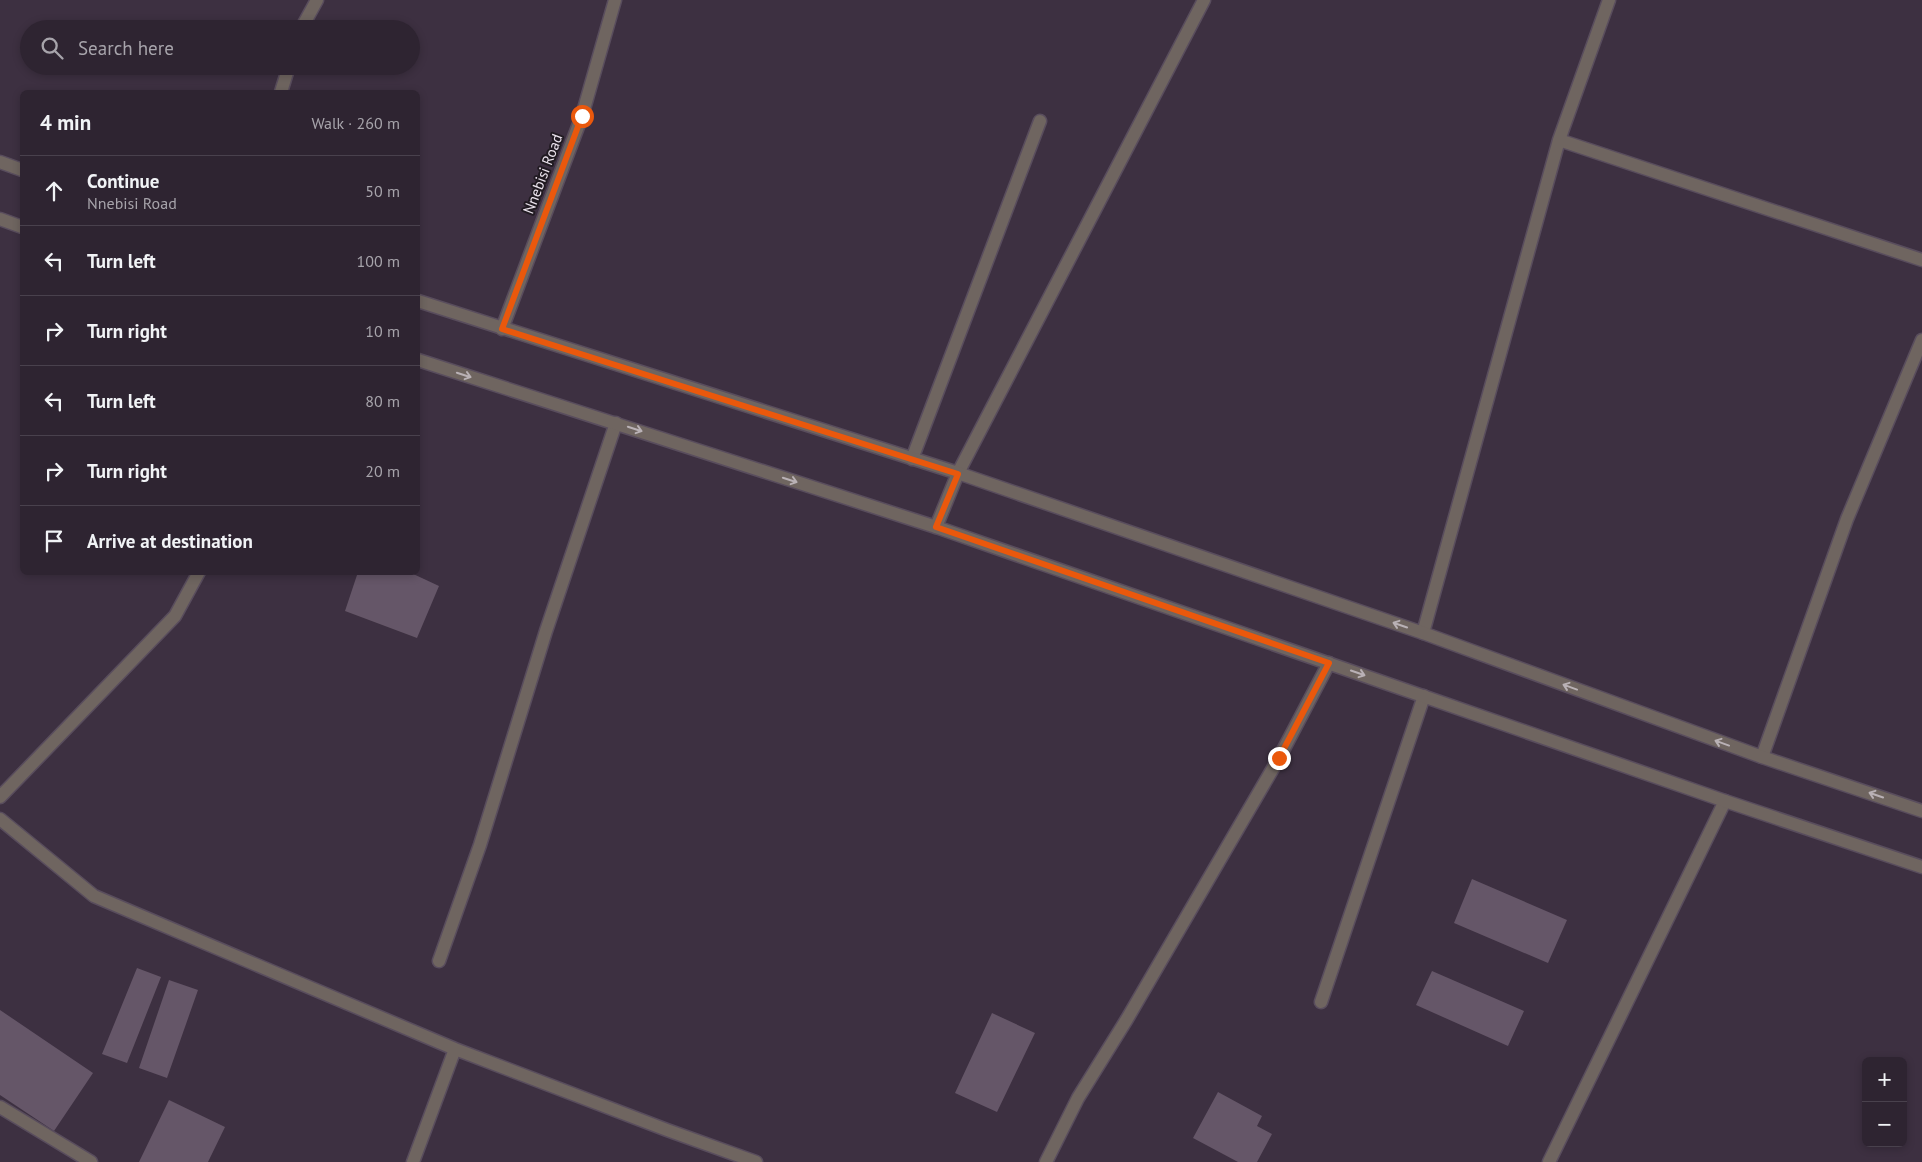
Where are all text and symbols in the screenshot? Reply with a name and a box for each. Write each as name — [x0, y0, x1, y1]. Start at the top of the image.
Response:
search box — [20, 20, 420, 75]
icon: search — [38, 34, 66, 62]
text: Search here — [78, 36, 174, 60]
route start — [571, 105, 594, 128]
text: 4 min — [40, 109, 91, 136]
text: Walk · 260 m — [311, 113, 400, 133]
street label: Nnebisi Road — [519, 131, 566, 217]
text: Continue — [87, 169, 159, 193]
icon: ahead — [40, 177, 68, 205]
text: 50 m — [365, 181, 400, 201]
text: Nnebisi Road — [87, 193, 177, 213]
icon: left — [40, 247, 68, 275]
text: Turn left — [87, 249, 156, 273]
text: 100 m — [357, 251, 400, 271]
icon: right — [40, 317, 68, 345]
text: Turn right — [87, 319, 167, 343]
text: 10 m — [365, 321, 400, 341]
one-way arrow — [456, 370, 472, 380]
icon: left — [40, 387, 68, 415]
text: Turn left — [87, 389, 156, 413]
text: 80 m — [365, 391, 400, 411]
one-way arrow — [627, 425, 643, 435]
icon: right — [40, 457, 68, 485]
text: Turn right — [87, 459, 167, 483]
text: 20 m — [365, 461, 400, 481]
one-way arrow — [782, 475, 798, 485]
icon: arrive — [40, 527, 68, 555]
text: Arrive at destination — [87, 529, 253, 553]
one-way arrow — [1393, 620, 1409, 629]
one-way arrow — [1349, 669, 1365, 679]
one-way arrow — [1562, 682, 1578, 691]
one-way arrow — [1715, 738, 1730, 747]
route end — [1268, 747, 1291, 770]
one-way arrow — [1868, 790, 1884, 800]
map controls — [1862, 1057, 1907, 1147]
button: + — [1862, 1057, 1907, 1102]
button: − — [1862, 1102, 1907, 1147]

